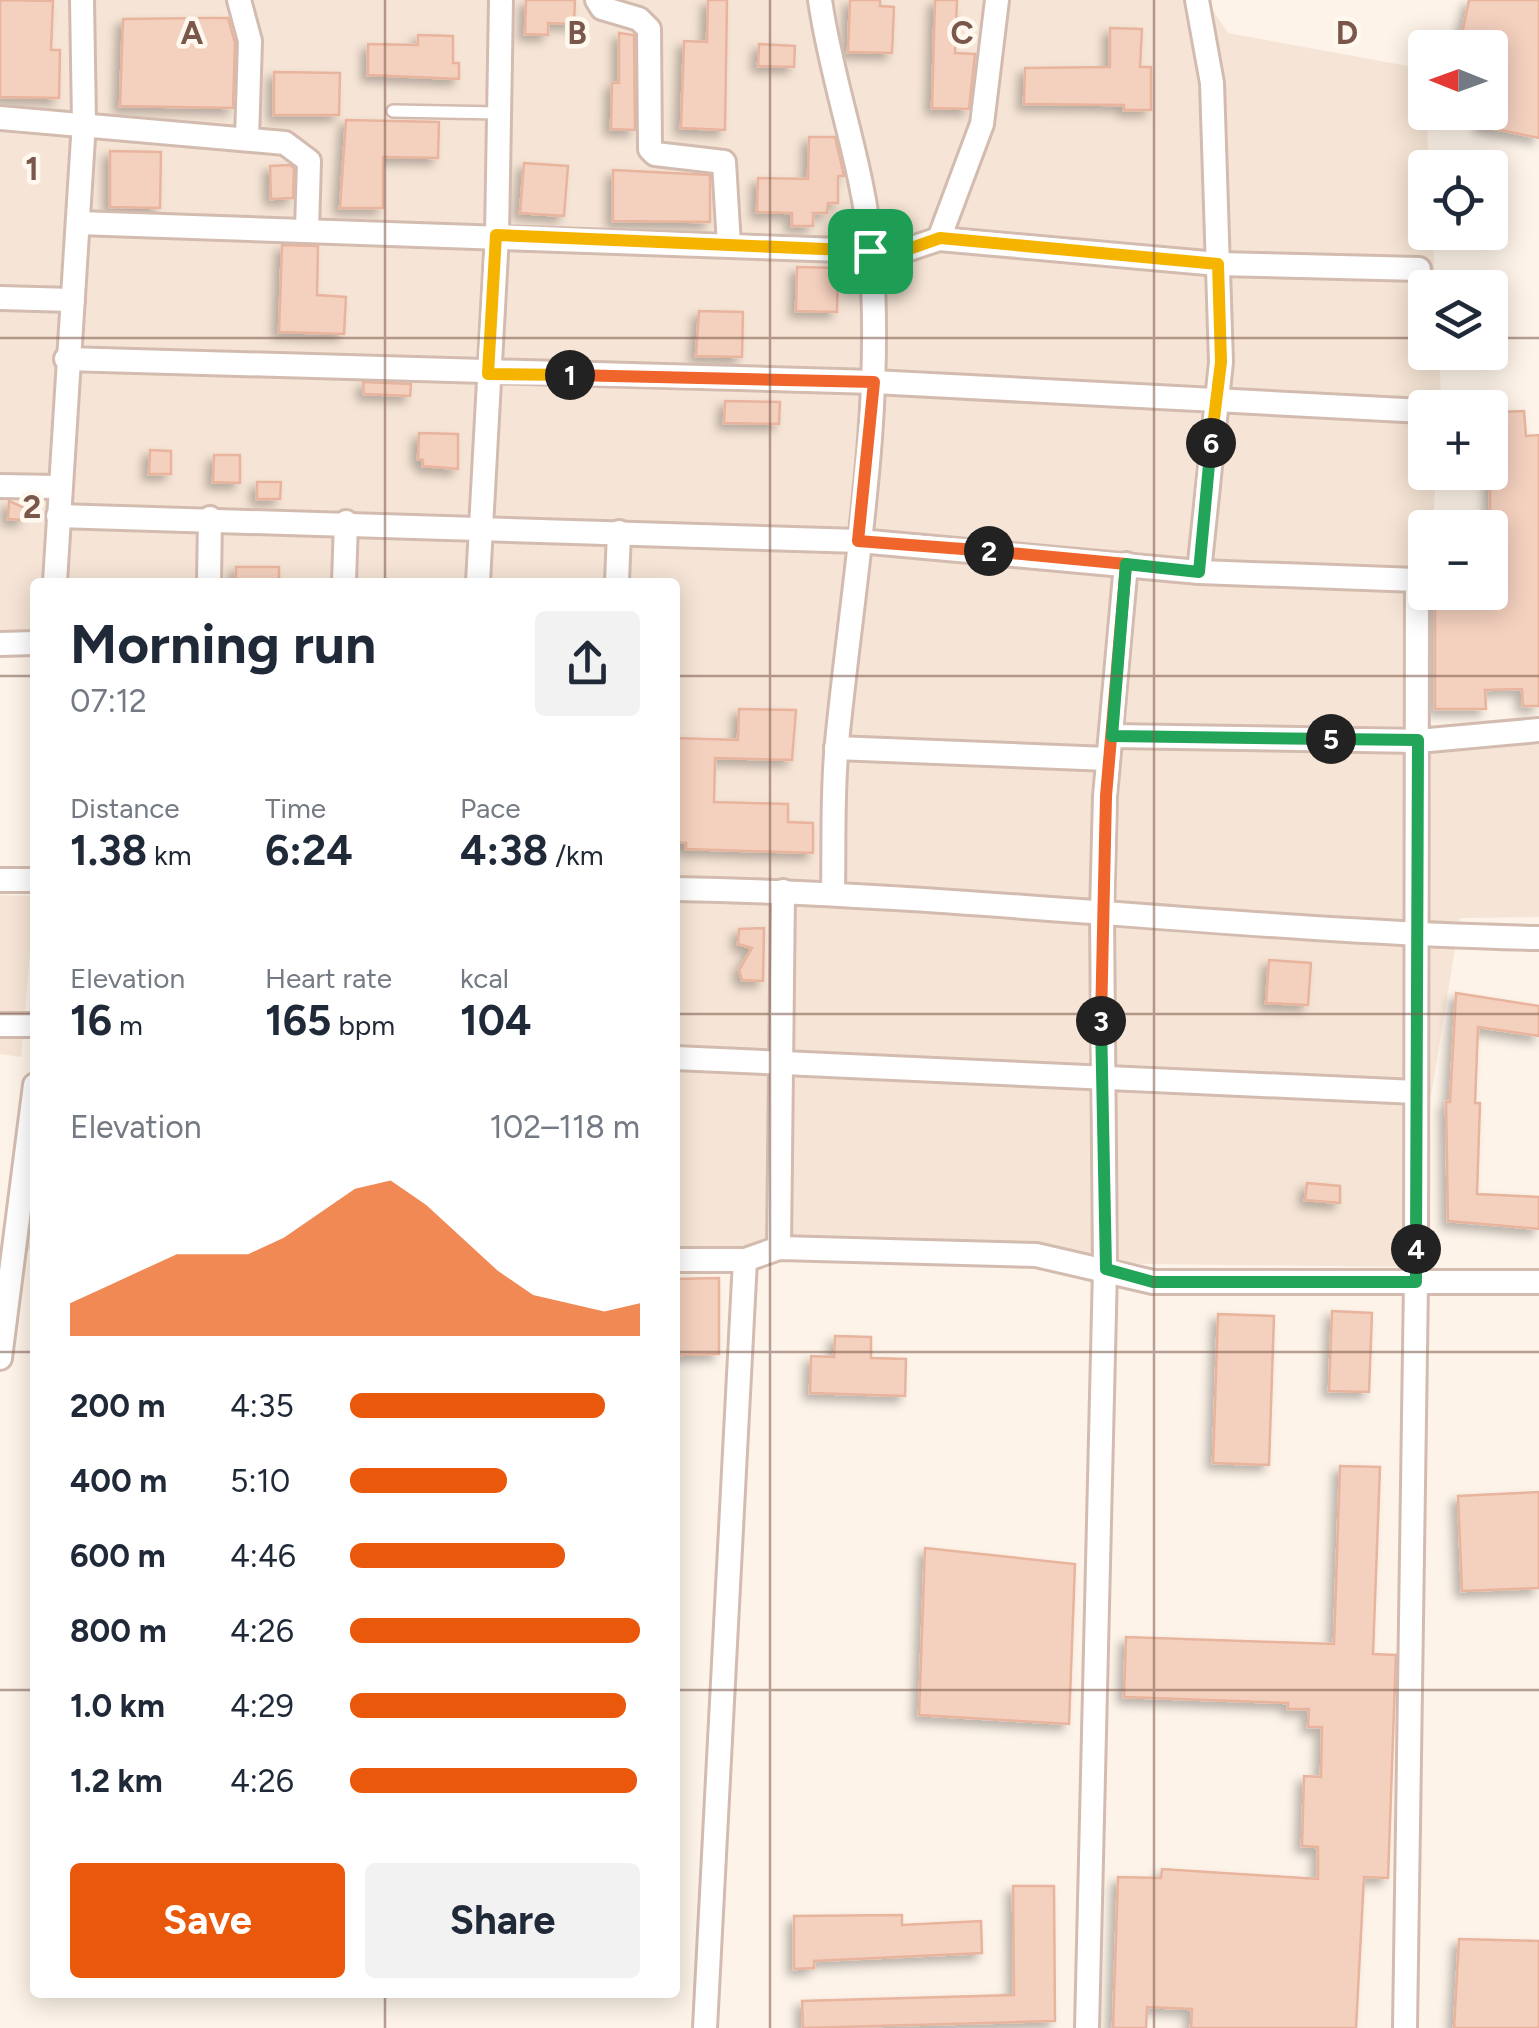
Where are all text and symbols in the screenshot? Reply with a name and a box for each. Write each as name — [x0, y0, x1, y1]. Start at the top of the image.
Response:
text: A — [181, 14, 204, 52]
text: B — [567, 14, 587, 52]
text: C — [950, 14, 974, 52]
text: D — [1336, 14, 1358, 52]
north arrow — [1408, 30, 1508, 130]
map controls — [1408, 30, 1508, 610]
text: 1 — [25, 150, 39, 188]
button: locate — [1408, 150, 1508, 250]
pin — [828, 209, 913, 294]
icon: arrive — [843, 224, 898, 279]
button: layers — [1408, 270, 1508, 370]
pin: 1 — [545, 350, 595, 400]
text: 1 — [564, 358, 576, 392]
button: + — [1408, 390, 1508, 490]
pin: 6 — [1186, 418, 1236, 468]
text: 6 — [1203, 426, 1219, 460]
text: 2 — [23, 488, 41, 526]
button: − — [1408, 510, 1508, 610]
pin: 2 — [964, 526, 1014, 576]
text: 2 — [981, 534, 997, 568]
text: Morning run — [70, 611, 376, 677]
button: share — [535, 611, 640, 716]
text: 07:12 — [70, 682, 147, 720]
pin: 5 — [1306, 714, 1356, 764]
text: 5 — [1323, 722, 1339, 756]
text: Distance — [70, 791, 180, 825]
text: Time — [265, 791, 326, 825]
text: Pace — [460, 791, 521, 825]
text: 1.38 — [70, 825, 147, 876]
text: 6:24 — [265, 825, 353, 876]
text: 4:38 — [460, 825, 548, 876]
text: km — [147, 838, 192, 872]
text: /km — [548, 838, 604, 872]
text: Elevation — [70, 961, 185, 995]
text: Heart rate — [265, 961, 392, 995]
text: kcal — [460, 961, 509, 995]
text: 16 — [70, 995, 112, 1046]
text: 165 — [265, 995, 332, 1046]
text: 104 — [460, 995, 532, 1046]
pin: 3 — [1076, 996, 1126, 1046]
text: 3 — [1093, 1004, 1109, 1038]
text: m — [112, 1008, 143, 1042]
text: bpm — [332, 1008, 395, 1042]
text: Elevation — [70, 1108, 202, 1146]
text: 102–118 m — [490, 1108, 640, 1146]
pin: 4 — [1391, 1224, 1441, 1274]
text: 4 — [1407, 1232, 1425, 1266]
text: 200 m — [70, 1387, 166, 1425]
text: 4:35 — [230, 1387, 294, 1425]
text: 400 m — [70, 1462, 167, 1500]
text: 5:10 — [230, 1462, 290, 1500]
text: 600 m — [70, 1537, 166, 1575]
text: 4:46 — [230, 1537, 296, 1575]
text: 800 m — [70, 1612, 167, 1650]
text: 4:26 — [230, 1612, 294, 1650]
text: 1.0 km — [70, 1687, 165, 1725]
text: 4:29 — [230, 1687, 294, 1725]
text: 1.2 km — [70, 1762, 163, 1800]
text: 4:26 — [230, 1762, 294, 1800]
button: Save — [70, 1863, 345, 1978]
button: Share — [365, 1863, 640, 1978]

